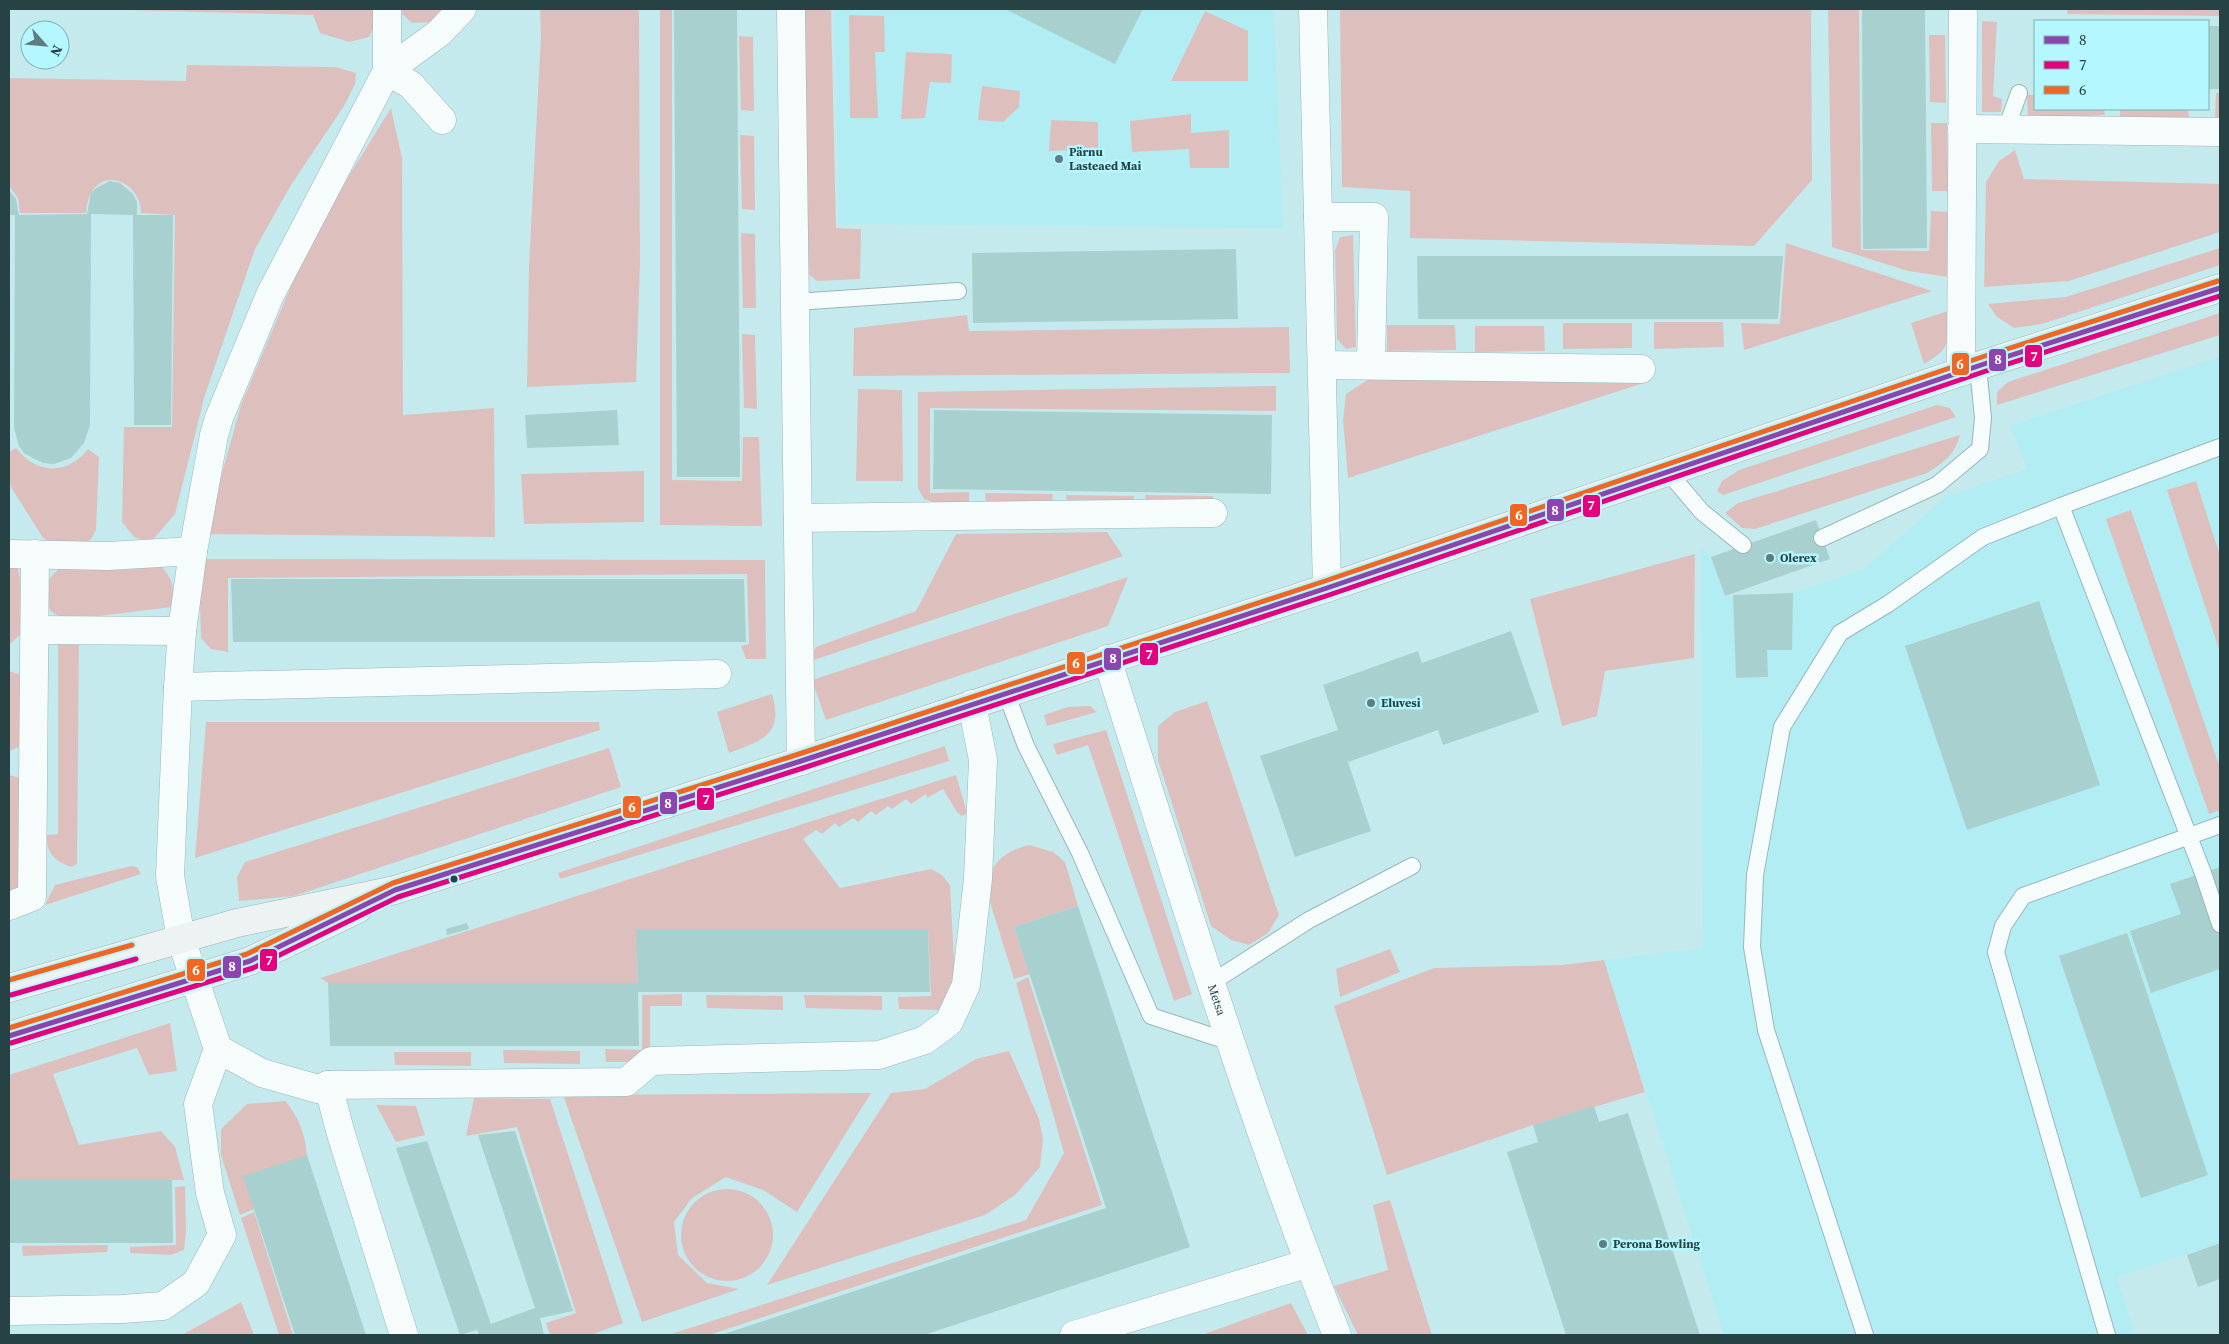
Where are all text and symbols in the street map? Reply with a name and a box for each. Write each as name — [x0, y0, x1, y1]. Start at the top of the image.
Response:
north arrow — [20, 20, 70, 70]
legend — [2034, 20, 2209, 110]
text: 8 — [2079, 29, 2087, 50]
text: N — [45, 42, 68, 60]
text: 7 — [2079, 54, 2087, 75]
text: 6 — [2079, 79, 2087, 100]
place label: Pärnu Lasteaed Mai — [1069, 144, 1141, 174]
marker: Pärnu Lasteaed Mai — [1053, 153, 1065, 165]
line badge: 7 — [2024, 344, 2043, 368]
text: 7 — [2030, 346, 2038, 366]
line badge: 8 — [1988, 348, 2007, 372]
text: 8 — [1994, 349, 2002, 369]
line badge: 6 — [1951, 352, 1970, 376]
text: 6 — [1956, 354, 1964, 374]
line badge: 7 — [1582, 494, 1601, 518]
text: 7 — [1587, 495, 1595, 515]
line badge: 8 — [1546, 498, 1565, 522]
text: 8 — [1551, 500, 1559, 520]
line badge: 6 — [1509, 503, 1528, 527]
text: 6 — [1515, 505, 1523, 525]
place label: Olerex — [1780, 550, 1817, 566]
marker: Olerex — [1764, 552, 1776, 564]
line badge: 7 — [1139, 642, 1159, 666]
text: 7 — [1145, 644, 1153, 664]
line badge: 8 — [1103, 647, 1122, 671]
text: 8 — [1109, 648, 1117, 668]
line badge: 6 — [1066, 651, 1086, 675]
text: 6 — [1072, 653, 1080, 673]
place label: Eluvesi — [1381, 695, 1421, 711]
marker: Eluvesi — [1365, 697, 1377, 709]
line badge: 7 — [696, 787, 715, 811]
text: 7 — [702, 789, 710, 809]
line badge: 8 — [659, 791, 678, 815]
text: 8 — [664, 793, 672, 813]
line badge: 6 — [622, 795, 642, 819]
text: 6 — [628, 797, 636, 817]
unlabelled marker — [449, 874, 459, 884]
line badge: 7 — [259, 948, 278, 972]
text: 7 — [265, 950, 273, 970]
line badge: 8 — [222, 955, 242, 979]
text: 8 — [228, 956, 236, 976]
line badge: 6 — [186, 958, 206, 982]
text: 6 — [192, 960, 200, 980]
street label: Metsa — [1204, 982, 1229, 1018]
place label: Perona Bowling — [1613, 1236, 1701, 1252]
marker: Perona Bowling — [1597, 1238, 1609, 1250]

